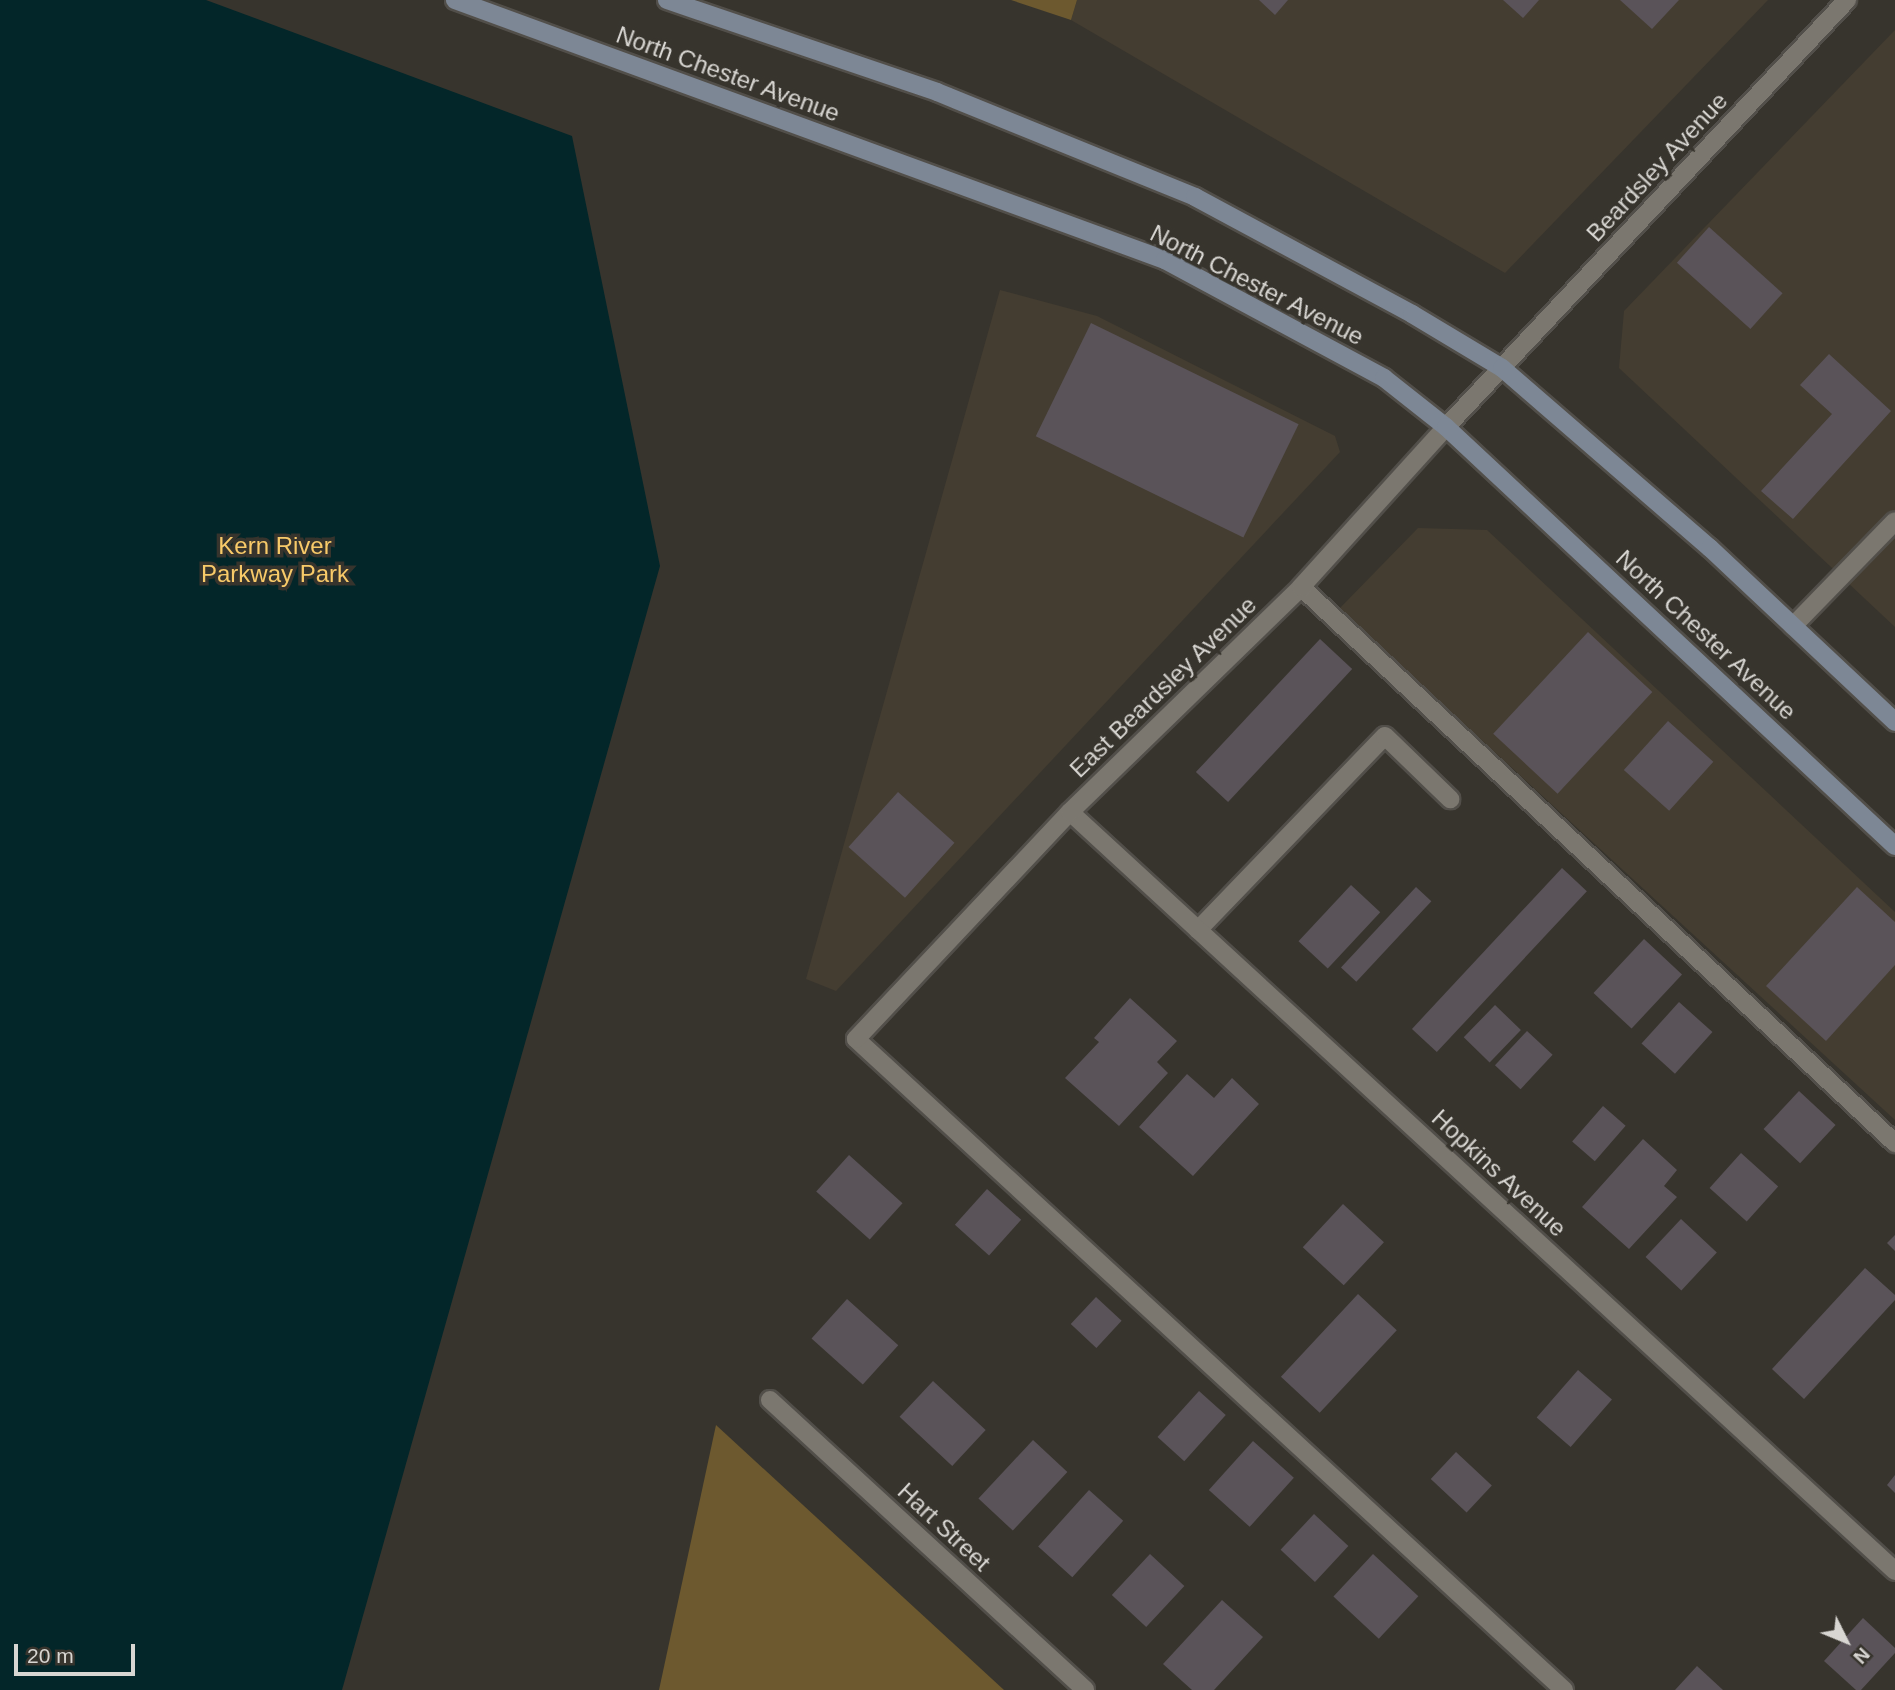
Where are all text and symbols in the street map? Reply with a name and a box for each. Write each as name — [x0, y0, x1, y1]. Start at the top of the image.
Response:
street label: North Chester Avenue — [612, 20, 844, 128]
street label: Beardsley Avenue — [1580, 86, 1734, 248]
street label: North Chester Avenue — [1145, 218, 1369, 352]
park label: Kern River Parkway Park — [201, 532, 349, 588]
street label: North Chester Avenue — [1610, 544, 1802, 726]
street label: East Beardsley Avenue — [1063, 590, 1263, 784]
street label: Hopkins Avenue — [1425, 1103, 1573, 1243]
street label: Hart Street — [892, 1477, 996, 1577]
north arrow — [1811, 1606, 1881, 1676]
scale bar — [18, 1630, 138, 1674]
text: N — [1849, 1643, 1874, 1668]
text: 20 m — [27, 1644, 74, 1667]

